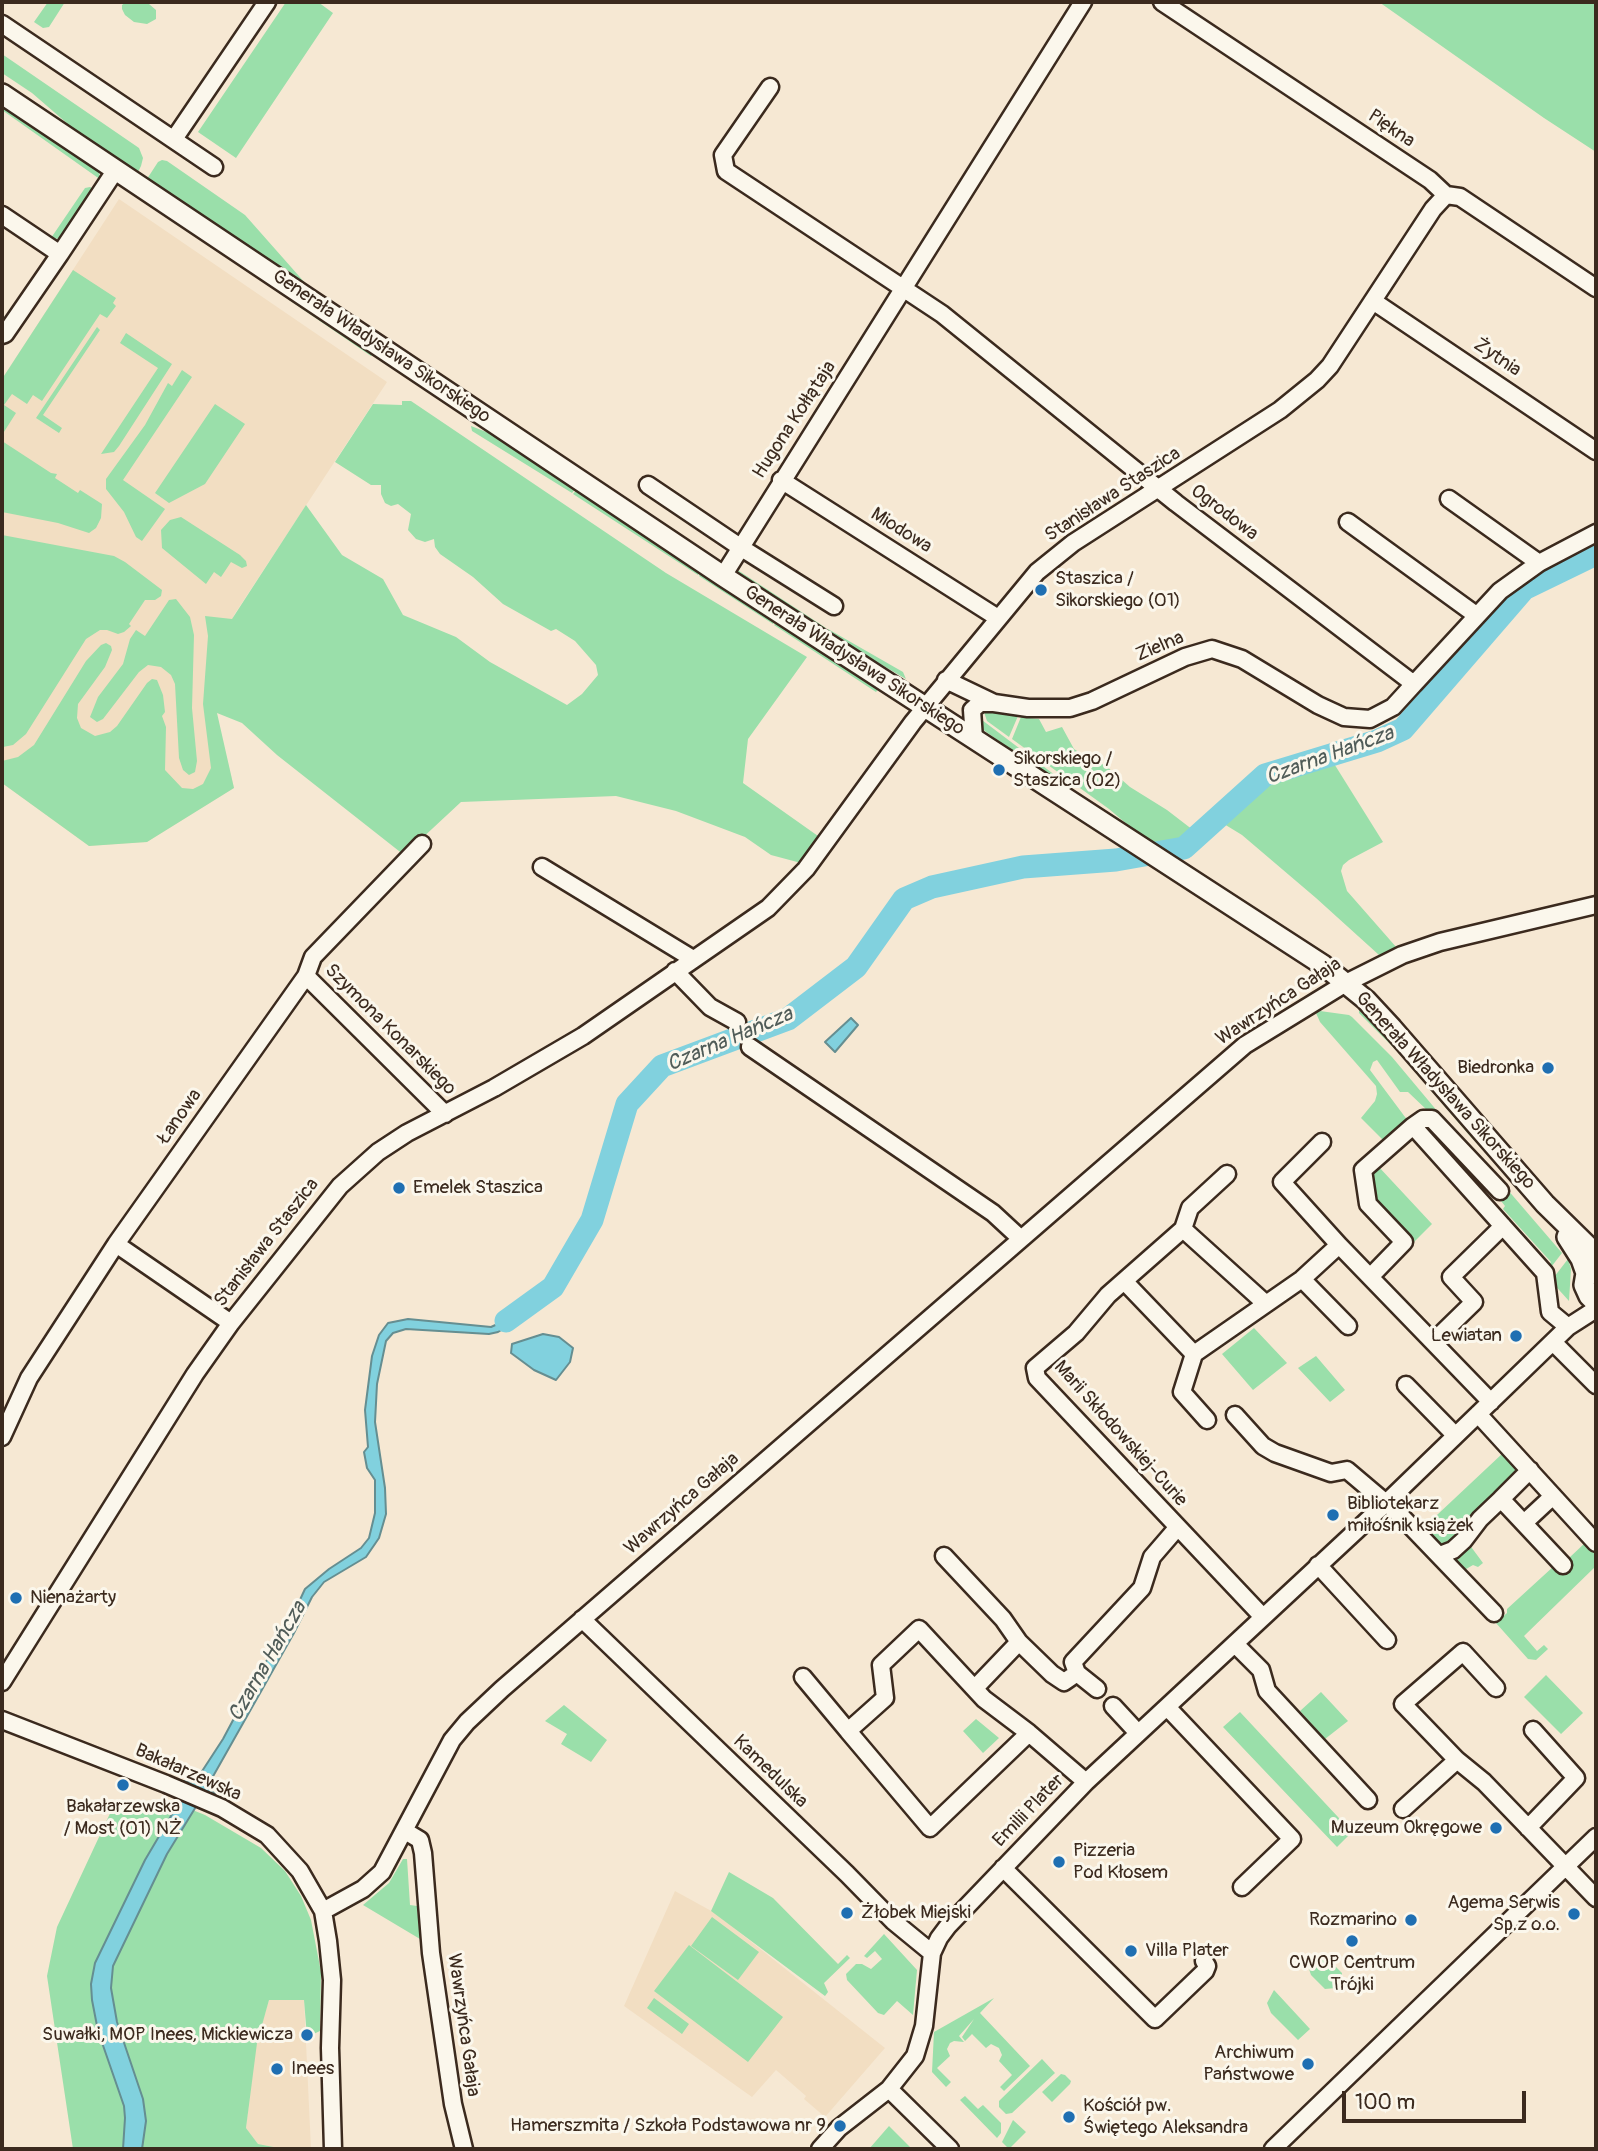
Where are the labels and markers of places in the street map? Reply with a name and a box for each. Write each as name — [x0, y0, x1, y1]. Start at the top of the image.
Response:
place label: Staszica / Sikorskiego (01) — [1055, 568, 1181, 612]
marker: Staszica / Sikorskiego (01) — [1033, 582, 1049, 598]
place label: Sikorskiego / Staszica (02) — [1013, 748, 1121, 792]
marker: Sikorskiego / Staszica (02) — [991, 762, 1007, 778]
place label: Biedronka — [1457, 1057, 1534, 1079]
marker: Biedronka — [1540, 1060, 1556, 1076]
place label: Emelek Staszica — [413, 1177, 543, 1199]
marker: Emelek Staszica — [391, 1180, 407, 1196]
place label: Lewiatan — [1431, 1325, 1502, 1347]
marker: Lewiatan — [1508, 1328, 1524, 1344]
place label: Bibliotekarz miłośnik książek — [1347, 1493, 1474, 1537]
marker: Bibliotekarz miłośnik książek — [1325, 1507, 1341, 1523]
place label: Nienażarty — [30, 1587, 116, 1609]
marker: Nienażarty — [8, 1590, 24, 1606]
marker: Bakałarzewska / Most (01) NŻ — [115, 1777, 131, 1793]
place label: Bakałarzewska / Most (01) NŻ — [64, 1796, 182, 1840]
place label: Muzeum Okręgowe — [1331, 1817, 1482, 1839]
marker: Muzeum Okręgowe — [1488, 1820, 1504, 1836]
place label: Pizzeria Pod Kłosem — [1073, 1840, 1168, 1884]
marker: Pizzeria Pod Kłosem — [1051, 1854, 1067, 1870]
place label: Agema Serwis Sp.z o.o. — [1447, 1892, 1560, 1936]
place label: Żłobek Miejski — [861, 1902, 971, 1924]
marker: Żłobek Miejski — [839, 1905, 855, 1921]
marker: Agema Serwis Sp.z o.o. — [1566, 1906, 1582, 1922]
place label: Rozmarino — [1309, 1909, 1397, 1931]
marker: Rozmarino — [1403, 1912, 1419, 1928]
marker: CWOP Centrum Trójki — [1344, 1933, 1360, 1949]
place label: Villa Plater — [1145, 1940, 1229, 1962]
marker: Villa Plater — [1123, 1943, 1139, 1959]
place label: CWOP Centrum Trójki — [1289, 1952, 1415, 1996]
place label: Suwałki, MOP Inees, Mickiewicza — [42, 2024, 293, 2046]
marker: Suwałki, MOP Inees, Mickiewicza — [299, 2027, 315, 2043]
place label: Archiwum Państwowe — [1203, 2042, 1294, 2086]
marker: Archiwum Państwowe — [1300, 2056, 1316, 2072]
place label: Inees — [291, 2058, 334, 2080]
marker: Inees — [269, 2061, 285, 2077]
place label: Kościół pw. Świętego Aleksandra — [1083, 2095, 1248, 2139]
marker: Kościół pw. Świętego Aleksandra — [1061, 2109, 1077, 2125]
place label: Hamerszmita / Szkoła Podstawowa nr 9 — [510, 2115, 826, 2137]
marker: Hamerszmita / Szkoła Podstawowa nr 9 — [832, 2118, 848, 2134]

